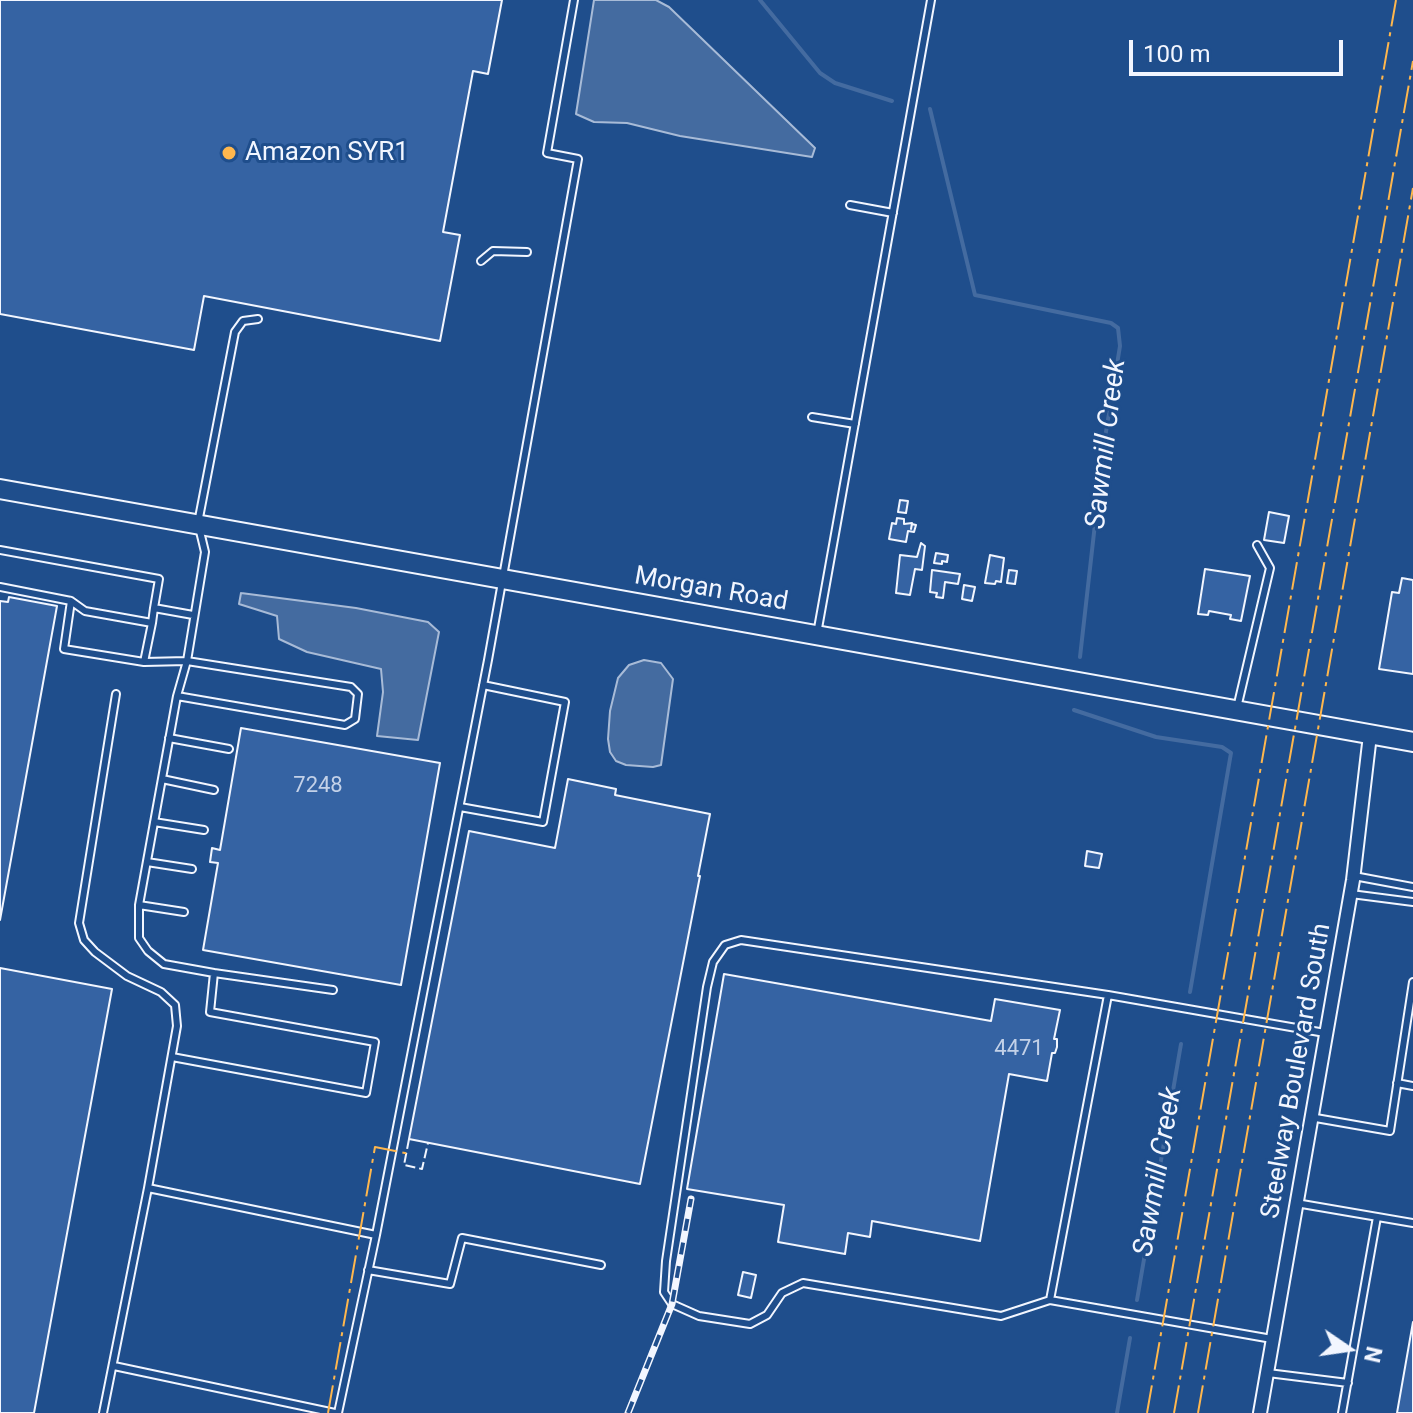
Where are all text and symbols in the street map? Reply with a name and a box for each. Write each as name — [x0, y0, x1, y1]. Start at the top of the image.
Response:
scale bar — [1133, 24, 1347, 74]
text: 100 m — [1143, 40, 1210, 68]
place label: Amazon SYR1 — [245, 137, 409, 169]
marker: Amazon SYR1 — [220, 144, 238, 162]
water label: Sawmill Creek — [1080, 357, 1134, 531]
street label: Morgan Road — [632, 561, 790, 619]
house number: 7248 — [293, 773, 343, 799]
street label: Steelway Boulevard South — [1256, 921, 1338, 1221]
house number: 4471 — [994, 1036, 1044, 1062]
water label: Sawmill Creek — [1128, 1085, 1190, 1259]
north arrow — [1309, 1309, 1389, 1389]
text: N — [1359, 1344, 1387, 1365]

